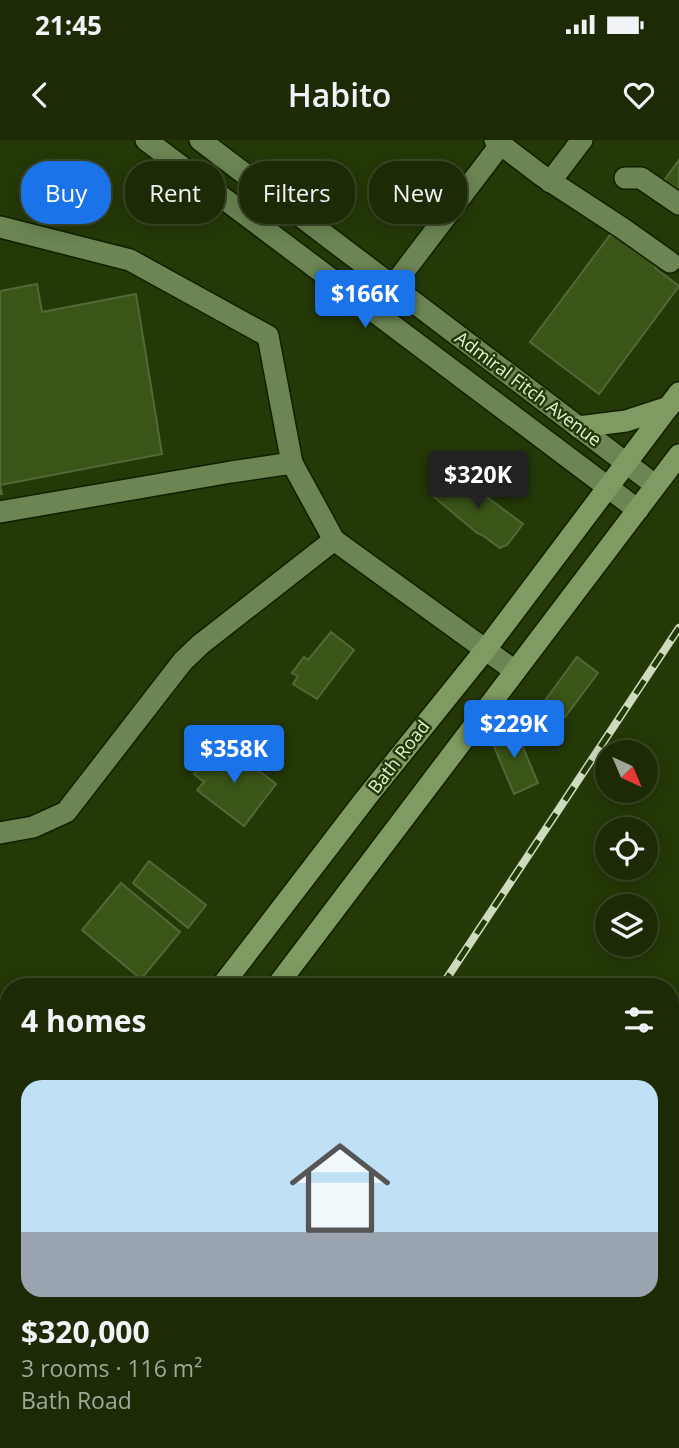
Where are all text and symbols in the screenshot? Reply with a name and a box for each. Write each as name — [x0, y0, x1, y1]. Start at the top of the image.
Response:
text: 21:45 — [35, 7, 102, 43]
text: Habito — [288, 73, 391, 116]
icon: back — [21, 76, 59, 114]
icon: heart — [620, 76, 658, 114]
chip: Buy — [21, 161, 111, 224]
chip: Rent — [125, 161, 225, 224]
chip: Filters — [239, 161, 355, 224]
chip: New — [369, 161, 467, 224]
pin: $166K — [316, 270, 414, 330]
text: $166K — [331, 277, 399, 309]
street label: Admiral Fitch Avenue — [451, 325, 607, 451]
pin: $320K — [429, 452, 527, 511]
text: $320K — [444, 458, 512, 490]
pin: $229K — [465, 700, 563, 760]
text: $229K — [480, 707, 548, 739]
street label: Bath Road — [362, 715, 434, 798]
pin: $358K — [185, 726, 283, 785]
text: $358K — [200, 732, 268, 764]
north arrow — [595, 740, 658, 803]
map controls — [595, 740, 658, 957]
button: locate — [595, 817, 658, 880]
button: layers — [595, 894, 658, 957]
text: 4 homes — [21, 1000, 146, 1041]
icon: filters — [620, 1001, 658, 1039]
icon: home — [277, 1125, 403, 1251]
text: $320,000 — [21, 1311, 150, 1352]
text: 3 rooms · 116 m² — [21, 1352, 202, 1384]
text: Bath Road — [21, 1384, 132, 1416]

